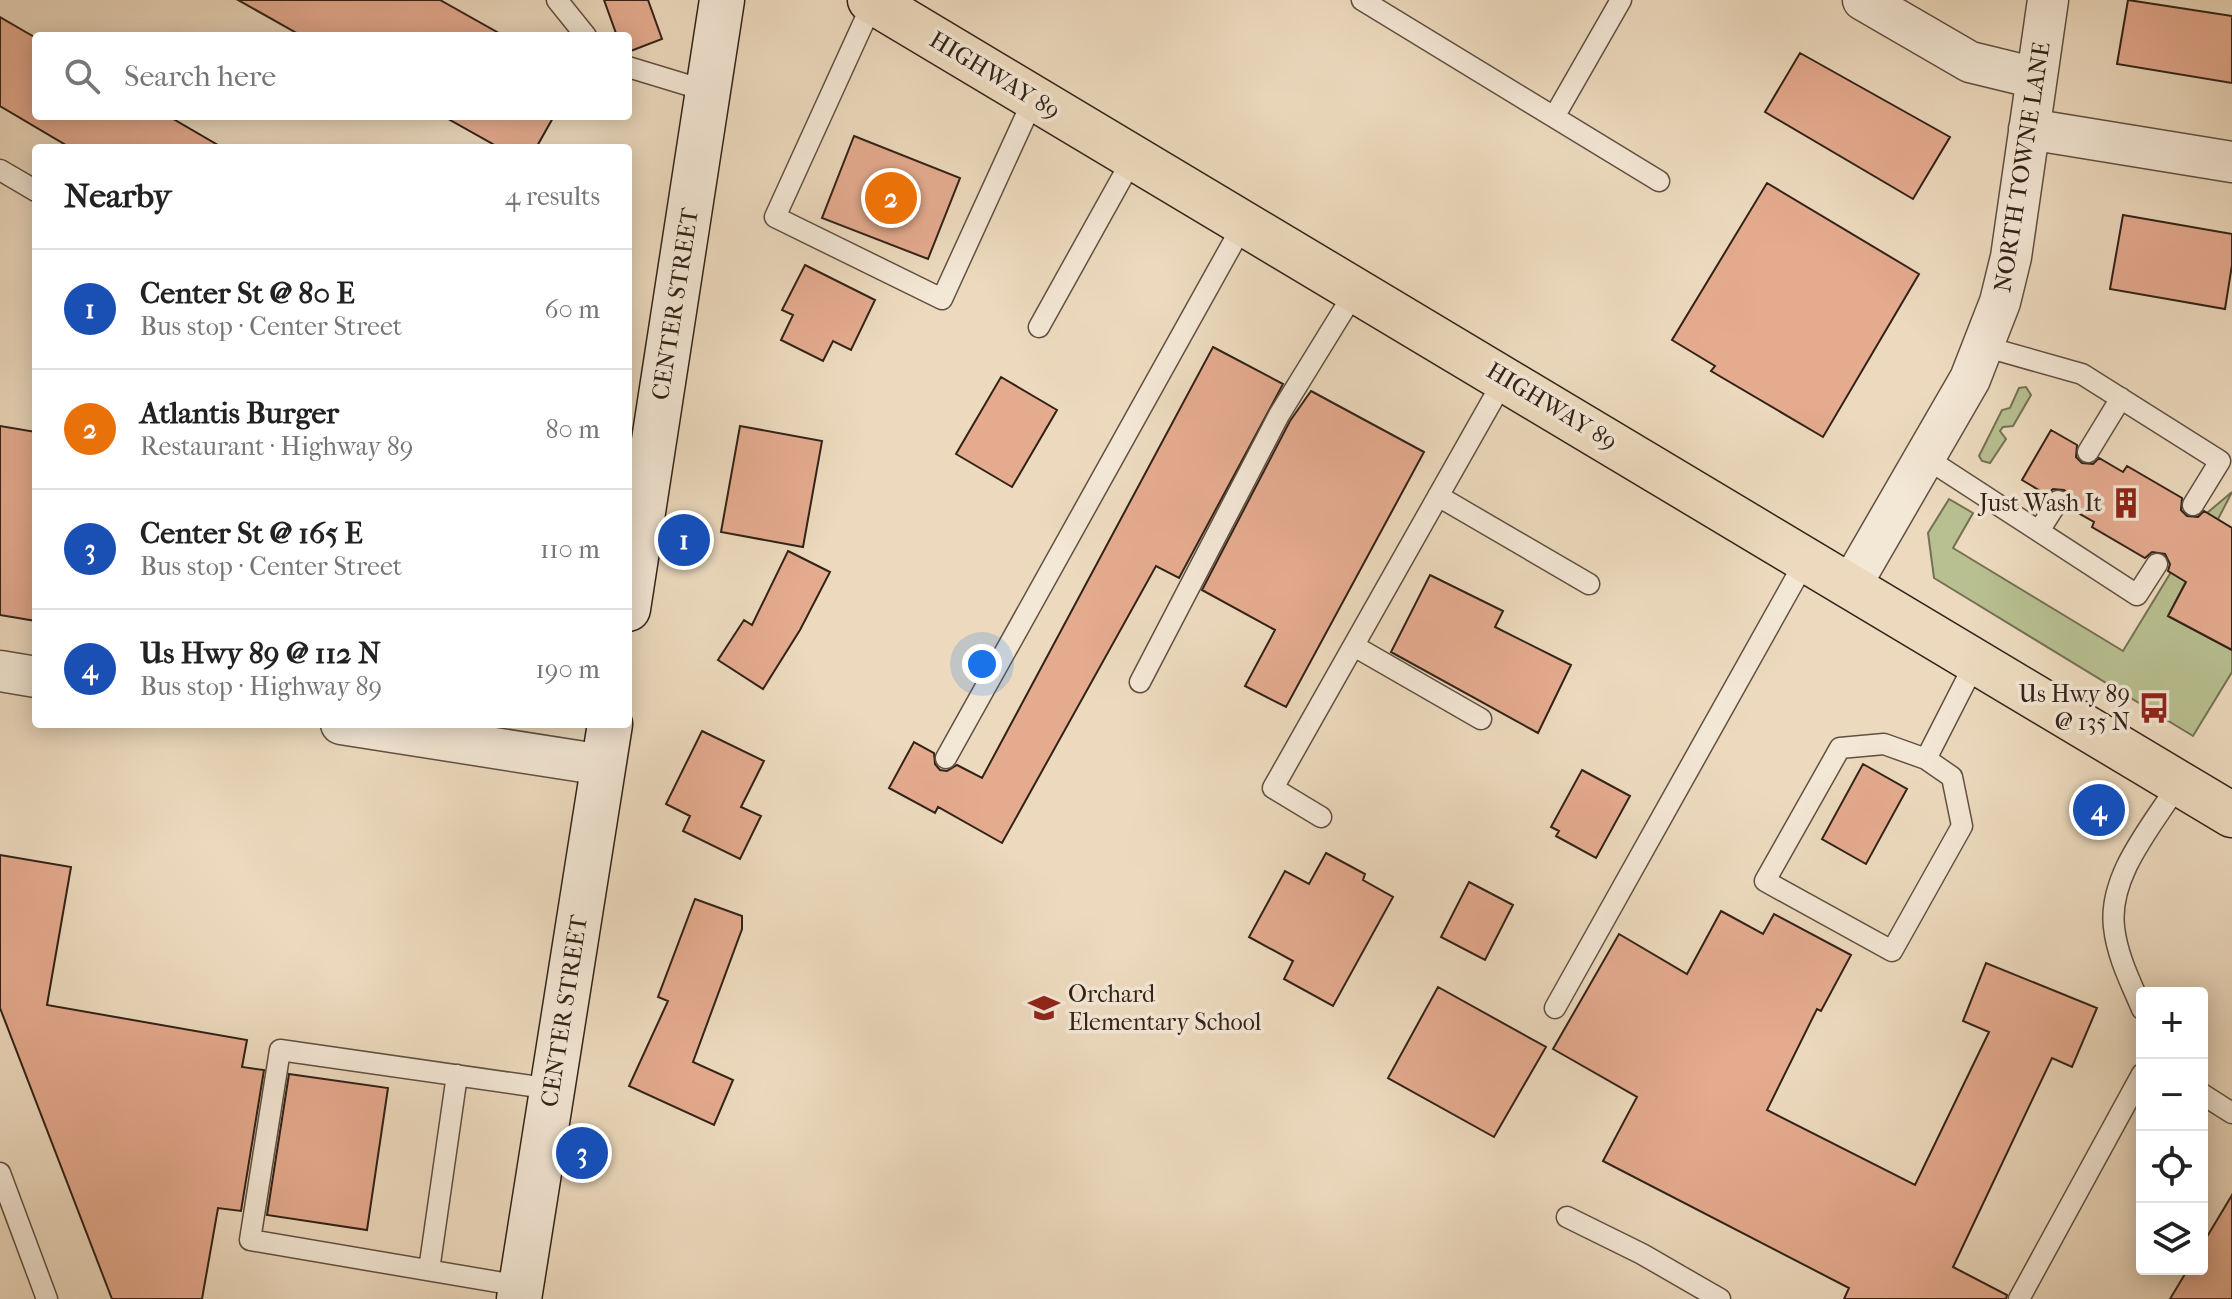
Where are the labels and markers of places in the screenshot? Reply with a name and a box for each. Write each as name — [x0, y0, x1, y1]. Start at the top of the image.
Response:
pin: 2 — [865, 168, 917, 228]
building icon: Just Wash It — [2109, 486, 2143, 520]
place label: Just Wash It — [1977, 489, 2102, 517]
pin: 1 — [658, 510, 710, 570]
place label: Us Hwy 89 @ 135 N — [2018, 680, 2130, 736]
bus stop icon: Us Hwy 89 @ 135 N — [2137, 691, 2171, 725]
pin: 4 — [2073, 780, 2125, 840]
place label: Orchard Elementary School — [1068, 980, 1262, 1036]
school or university icon: Orchard Elementary School — [1027, 991, 1061, 1025]
pin: 3 — [556, 1123, 608, 1183]

